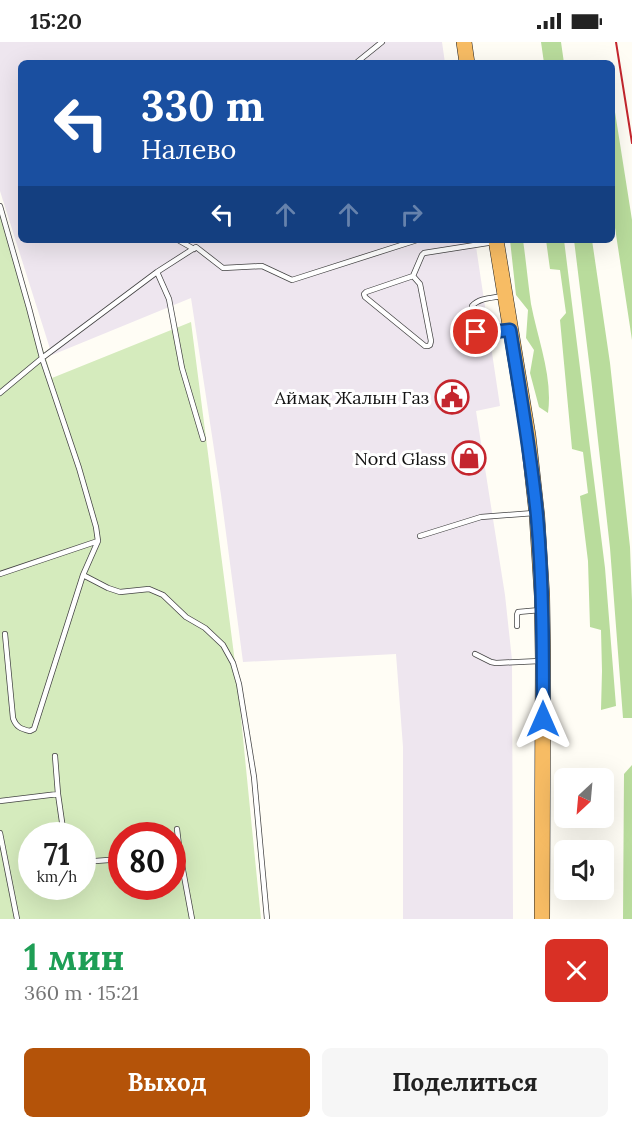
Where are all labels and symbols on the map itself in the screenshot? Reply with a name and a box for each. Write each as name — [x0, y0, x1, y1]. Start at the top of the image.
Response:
pin — [450, 306, 501, 357]
public building icon: Аймақ Жалын Газ — [434, 379, 470, 415]
place label: Аймақ Жалын Газ — [274, 386, 429, 409]
shop icon: Nord Glass — [451, 440, 487, 476]
place label: Nord Glass — [354, 447, 446, 470]
position arrow — [511, 687, 575, 751]
north arrow — [554, 768, 614, 828]
speed limit sign: 80 — [108, 822, 186, 900]

